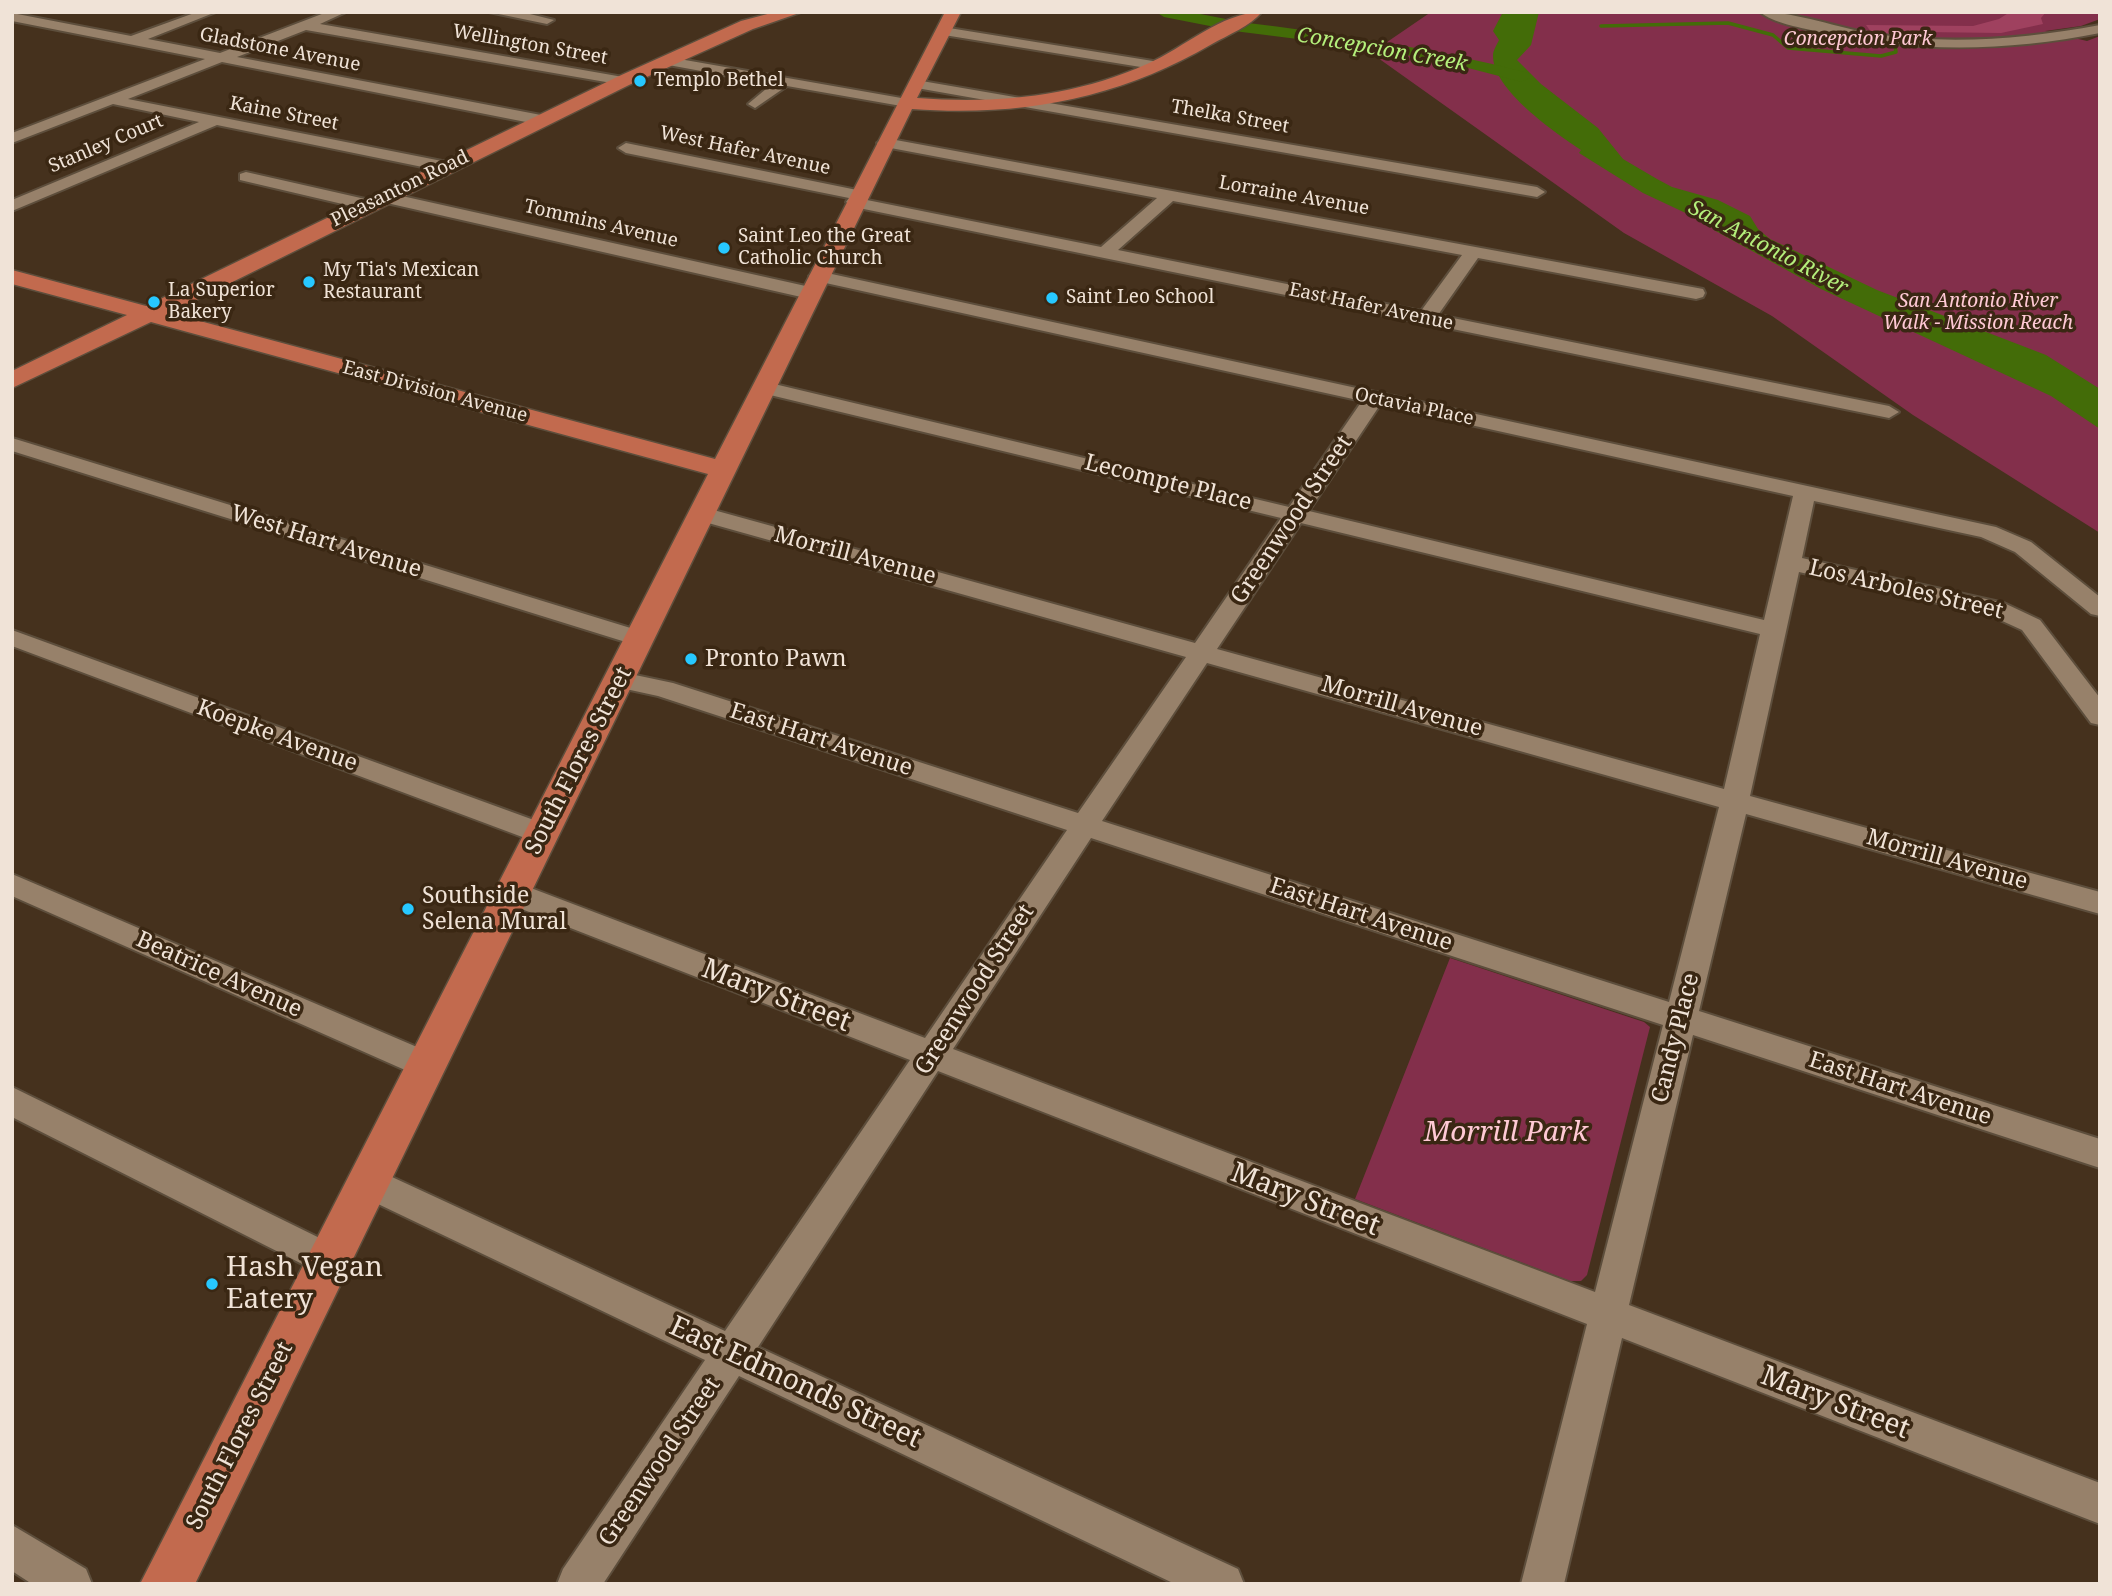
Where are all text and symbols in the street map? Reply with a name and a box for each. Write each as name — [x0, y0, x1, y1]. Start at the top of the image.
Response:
street label: Wellington Street — [451, 20, 609, 70]
street label: Gladstone Avenue — [198, 23, 362, 77]
water label: Concepcion Creek — [1295, 23, 1469, 77]
park label: Concepcion Park — [1784, 29, 1932, 51]
place label: Templo Bethel — [654, 70, 784, 92]
marker: Templo Bethel — [632, 73, 648, 89]
street label: Kaine Street — [228, 92, 340, 136]
street label: Thelka Street — [1169, 95, 1291, 139]
street label: Stanley Court — [45, 110, 167, 178]
street label: West Hafer Avenue — [658, 122, 832, 180]
street label: Pleasanton Road — [327, 146, 473, 232]
street label: Lorraine Avenue — [1217, 172, 1371, 220]
street label: Tommins Avenue — [522, 195, 680, 253]
water label: San Antonio River — [1684, 195, 1852, 301]
place label: Saint Leo the Great Catholic Church — [738, 226, 911, 270]
marker: Saint Leo the Great Catholic Church — [716, 240, 732, 256]
place label: My Tia's Mexican Restaurant — [323, 260, 479, 304]
marker: My Tia's Mexican Restaurant — [301, 274, 317, 290]
street label: East Hafer Avenue — [1287, 278, 1455, 336]
place label: La Superior Bakery — [168, 280, 275, 324]
place label: Saint Leo School — [1066, 287, 1214, 309]
marker: Saint Leo School — [1044, 290, 1060, 306]
park label: San Antonio River Walk - Mission Reach — [1883, 291, 2073, 335]
marker: La Superior Bakery — [146, 294, 162, 310]
street label: East Division Avenue — [340, 356, 530, 428]
street label: Octavia Place — [1352, 383, 1476, 431]
street label: Greenwood Street — [1225, 430, 1359, 610]
street label: Lecompte Place — [1082, 449, 1254, 517]
street label: West Hart Avenue — [227, 500, 425, 584]
street label: Morrill Avenue — [771, 521, 939, 591]
street label: Los Arboles Street — [1806, 554, 2006, 626]
place label: Pronto Pawn — [705, 645, 847, 673]
marker: Pronto Pawn — [683, 651, 699, 667]
street label: South Flores Street — [520, 663, 638, 859]
street label: Morrill Avenue — [1318, 671, 1486, 743]
street label: Koepke Avenue — [193, 694, 361, 778]
street label: East Hart Avenue — [726, 698, 916, 782]
street label: Morrill Avenue — [1863, 824, 2031, 896]
street label: East Hart Avenue — [1266, 873, 1456, 957]
place label: Southside Selena Mural — [422, 882, 567, 936]
street label: Greenwood Street — [910, 900, 1040, 1080]
marker: Southside Selena Mural — [400, 901, 416, 917]
street label: Beatrice Avenue — [132, 926, 306, 1024]
street label: Mary Street — [697, 952, 855, 1040]
street label: Candy Place — [1647, 970, 1705, 1106]
street label: East Hart Avenue — [1805, 1047, 1995, 1131]
park label: Morrill Park — [1424, 1116, 1588, 1150]
street label: Mary Street — [1226, 1156, 1384, 1244]
place label: Hash Vegan Eatery — [226, 1251, 383, 1317]
marker: Hash Vegan Eatery — [204, 1276, 220, 1292]
street label: East Edmonds Street — [664, 1310, 926, 1456]
street label: South Flores Street — [181, 1338, 299, 1534]
street label: Mary Street — [1756, 1359, 1914, 1447]
street label: Greenwood Street — [593, 1372, 727, 1552]

